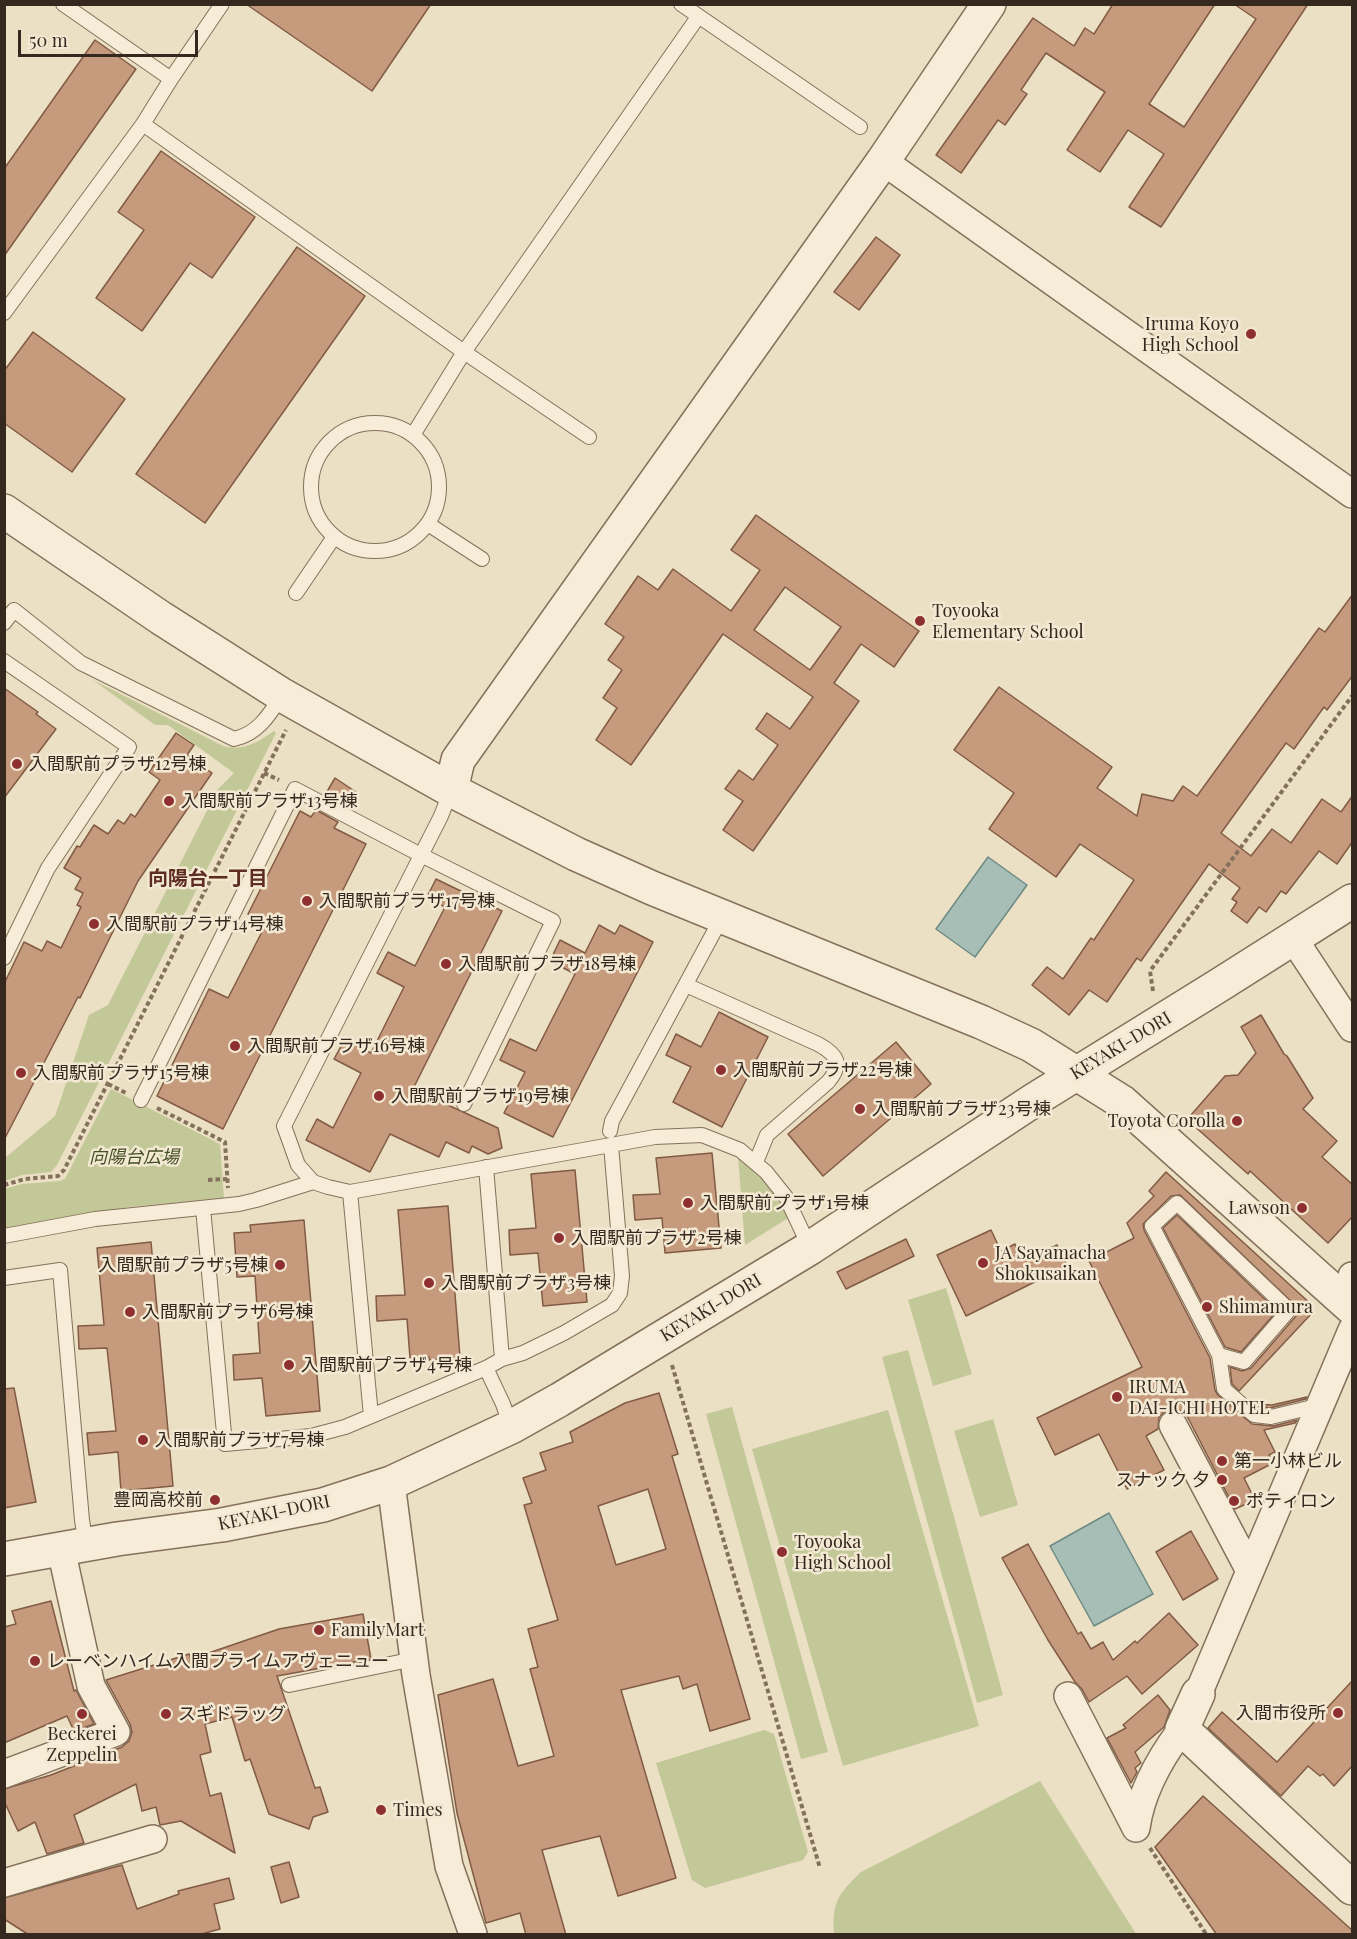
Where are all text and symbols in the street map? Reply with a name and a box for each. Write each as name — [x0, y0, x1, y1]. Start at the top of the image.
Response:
scale bar — [21, 18, 201, 56]
text: 50 m — [29, 28, 68, 52]
place label: Iruma Koyo High School — [1142, 313, 1239, 356]
marker: Iruma Koyo High School — [1244, 327, 1258, 341]
place label: Toyooka Elementary School — [932, 600, 1084, 642]
marker: Toyooka Elementary School — [913, 614, 927, 628]
place label: 入間駅前プラザ12号棟 — [29, 753, 206, 775]
marker: 入間駅前プラザ12号棟 — [10, 757, 24, 771]
place label: 入間駅前プラザ13号棟 — [181, 790, 357, 812]
marker: 入間駅前プラザ13号棟 — [162, 794, 176, 808]
district label: 向陽台一丁目 — [148, 867, 268, 891]
place label: 入間駅前プラザ17号棟 — [319, 890, 495, 912]
marker: 入間駅前プラザ17号棟 — [300, 894, 314, 908]
place label: 入間駅前プラザ14号棟 — [106, 913, 284, 935]
marker: 入間駅前プラザ14号棟 — [87, 917, 101, 931]
place label: 入間駅前プラザ18号棟 — [458, 953, 636, 975]
marker: 入間駅前プラザ18号棟 — [439, 957, 453, 971]
street label: KEYAKI-DORI — [1067, 1007, 1175, 1085]
place label: 入間駅前プラザ16号棟 — [247, 1035, 425, 1057]
marker: 入間駅前プラザ16号棟 — [228, 1039, 242, 1053]
place label: 入間駅前プラザ22号棟 — [733, 1059, 912, 1081]
place label: 入間駅前プラザ15号棟 — [33, 1062, 209, 1084]
marker: 入間駅前プラザ22号棟 — [714, 1063, 728, 1077]
marker: 入間駅前プラザ15号棟 — [14, 1066, 28, 1080]
place label: 入間駅前プラザ19号棟 — [391, 1085, 569, 1107]
marker: 入間駅前プラザ19号棟 — [372, 1089, 386, 1103]
place label: 入間駅前プラザ23号棟 — [872, 1098, 1051, 1120]
marker: 入間駅前プラザ23号棟 — [853, 1102, 867, 1116]
place label: Toyota Corolla — [1107, 1110, 1225, 1132]
marker: Toyota Corolla — [1230, 1114, 1244, 1128]
park label: 向陽台広場 — [89, 1146, 179, 1168]
place label: 入間駅前プラザ1号棟 — [700, 1192, 869, 1214]
marker: 入間駅前プラザ1号棟 — [681, 1196, 695, 1210]
place label: Lawson — [1228, 1197, 1290, 1219]
marker: Lawson — [1295, 1201, 1309, 1215]
place label: 入間駅前プラザ2号棟 — [571, 1227, 742, 1249]
marker: 入間駅前プラザ2号棟 — [552, 1231, 566, 1245]
place label: JA Sayamacha Shokusaikan — [995, 1242, 1106, 1284]
place label: 入間駅前プラザ5号棟 — [99, 1254, 268, 1276]
marker: JA Sayamacha Shokusaikan — [976, 1256, 990, 1270]
marker: 入間駅前プラザ5号棟 — [273, 1258, 287, 1272]
street label: KEYAKI-DORI — [657, 1269, 765, 1347]
place label: 入間駅前プラザ3号棟 — [441, 1272, 611, 1294]
marker: 入間駅前プラザ3号棟 — [422, 1276, 436, 1290]
place label: Shimamura — [1219, 1296, 1313, 1318]
marker: Shimamura — [1200, 1300, 1214, 1314]
place label: 入間駅前プラザ6号棟 — [142, 1301, 313, 1323]
marker: 入間駅前プラザ6号棟 — [123, 1305, 137, 1319]
place label: 入間駅前プラザ4号棟 — [301, 1354, 472, 1376]
marker: 入間駅前プラザ4号棟 — [282, 1358, 296, 1372]
place label: IRUMA DAI-ICHI HOTEL — [1129, 1376, 1270, 1418]
marker: IRUMA DAI-ICHI HOTEL — [1110, 1390, 1124, 1404]
place label: 入間駅前プラザ7号棟 — [155, 1429, 324, 1451]
marker: 入間駅前プラザ7号棟 — [136, 1433, 150, 1447]
place label: 第一小林ビル — [1234, 1450, 1342, 1472]
marker: 第一小林ビル — [1215, 1454, 1229, 1468]
place label: スナック 夕 — [1116, 1469, 1210, 1491]
marker: スナック 夕 — [1215, 1473, 1229, 1487]
place label: 豊岡高校前 — [113, 1489, 203, 1511]
place label: ポティロン — [1246, 1490, 1336, 1512]
street label: KEYAKI-DORI — [216, 1491, 332, 1535]
marker: 豊岡高校前 — [208, 1493, 222, 1507]
marker: ポティロン — [1227, 1494, 1241, 1508]
place label: Toyooka High School — [794, 1531, 891, 1574]
marker: Toyooka High School — [775, 1545, 789, 1559]
place label: FamilyMart — [331, 1619, 424, 1641]
marker: FamilyMart — [312, 1623, 326, 1637]
place label: レーベンハイム入間プライムアヴェニュー — [47, 1650, 389, 1672]
marker: レーベンハイム入間プライムアヴェニュー — [28, 1654, 42, 1668]
place label: 入間市役所 — [1236, 1702, 1326, 1724]
place label: スギドラッグ — [178, 1703, 286, 1725]
marker: 入間市役所 — [1331, 1706, 1345, 1720]
marker: Beckerei Zeppelin — [75, 1707, 89, 1721]
marker: スギドラッグ — [159, 1707, 173, 1721]
place label: Beckerei Zeppelin — [47, 1723, 117, 1766]
place label: Times — [393, 1799, 443, 1821]
marker: Times — [374, 1803, 388, 1817]

